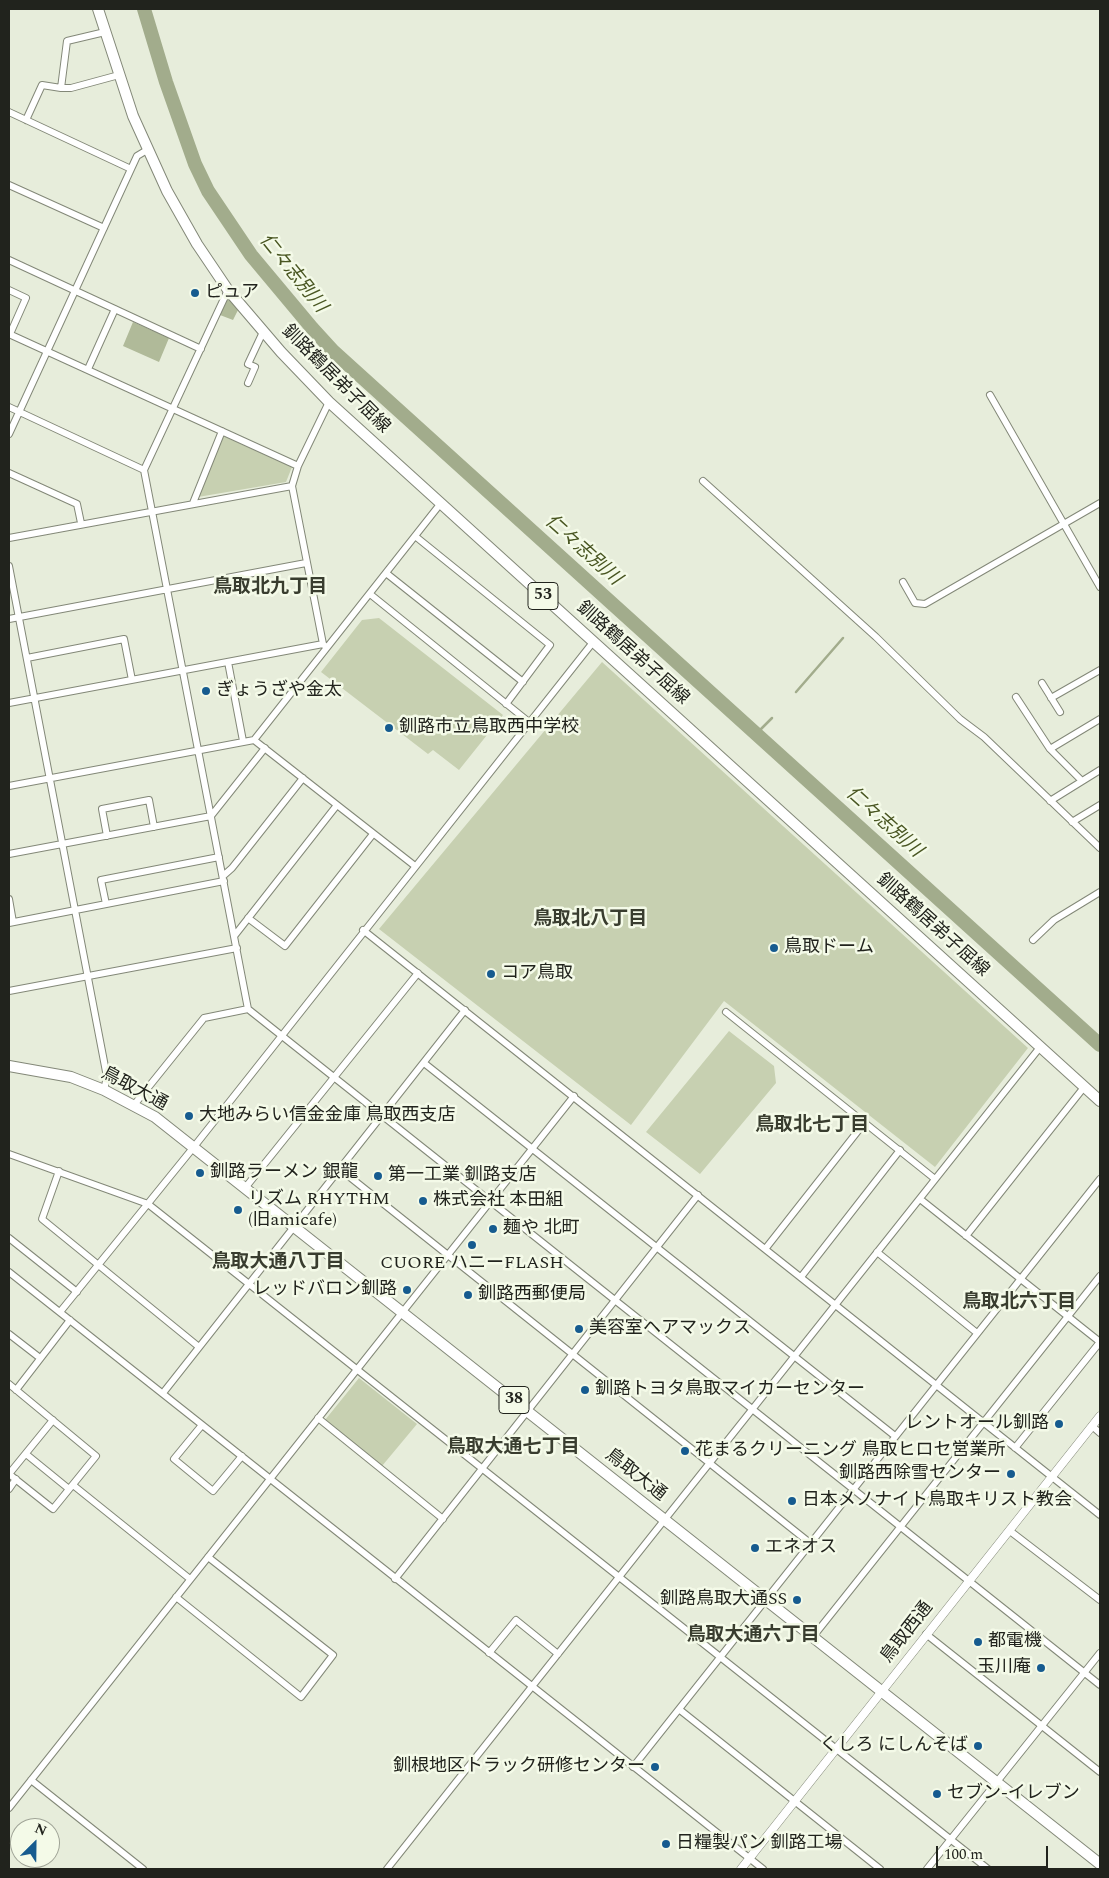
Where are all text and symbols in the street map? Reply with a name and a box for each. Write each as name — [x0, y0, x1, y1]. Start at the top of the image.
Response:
water label: 仁々志別川 — [253, 230, 331, 318]
place label: ピュア — [205, 282, 259, 304]
marker: ピュア — [189, 287, 201, 299]
street label: 釧路鶴居弟子屈線 — [276, 321, 394, 439]
water label: 仁々志別川 — [539, 511, 625, 591]
district label: 鳥取北九丁目 — [213, 577, 327, 599]
road number: 53 — [528, 582, 558, 610]
street label: 釧路鶴居弟子屈線 — [571, 598, 693, 710]
place label: ぎょうざや金太 — [216, 680, 342, 702]
marker: ぎょうざや金太 — [200, 685, 212, 697]
place label: 釧路市立鳥取西中学校 — [399, 717, 579, 739]
marker: 釧路市立鳥取西中学校 — [383, 722, 395, 734]
water label: 仁々志別川 — [840, 783, 926, 863]
street label: 釧路鶴居弟子屈線 — [871, 870, 993, 982]
district label: 鳥取北八丁目 — [533, 909, 647, 931]
place label: 鳥取ドーム — [784, 937, 874, 959]
marker: 鳥取ドーム — [768, 942, 780, 954]
place label: コア鳥取 — [501, 963, 573, 985]
marker: コア鳥取 — [485, 968, 497, 980]
street label: 鳥取大通 — [97, 1064, 171, 1116]
place label: 大地みらい信金金庫 鳥取西支店 — [199, 1105, 455, 1127]
marker: 大地みらい信金金庫 鳥取西支店 — [183, 1110, 195, 1122]
district label: 鳥取北七丁目 — [755, 1115, 869, 1137]
place label: 釧路ラーメン 銀龍 — [210, 1162, 358, 1184]
place label: 第一工業 釧路支店 — [388, 1165, 536, 1187]
marker: 釧路ラーメン 銀龍 — [194, 1167, 206, 1179]
marker: 第一工業 釧路支店 — [372, 1170, 384, 1182]
place label: リズム RHYTHM (旧amicafe) — [248, 1189, 390, 1232]
place label: 株式会社 本田組 — [433, 1190, 563, 1212]
marker: 株式会社 本田組 — [417, 1195, 429, 1207]
marker: リズム RHYTHM (旧amicafe) — [232, 1204, 244, 1216]
place label: 麺や 北町 — [503, 1218, 579, 1240]
marker: 麺や 北町 — [487, 1223, 499, 1235]
marker: CUORE ハニーFLASH — [466, 1239, 478, 1251]
district label: 鳥取大通八丁目 — [212, 1252, 344, 1274]
place label: CUORE ハニーFLASH — [380, 1253, 564, 1275]
place label: レッドバロン釧路 — [253, 1279, 397, 1301]
marker: レッドバロン釧路 — [401, 1284, 413, 1296]
place label: 釧路西郵便局 — [478, 1284, 586, 1306]
marker: 釧路西郵便局 — [462, 1289, 474, 1301]
district label: 鳥取北六丁目 — [962, 1292, 1076, 1314]
place label: 美容室ヘアマックス — [589, 1318, 751, 1340]
marker: 美容室ヘアマックス — [573, 1323, 585, 1335]
place label: 釧路トヨタ鳥取マイカーセンター — [595, 1379, 865, 1401]
marker: 釧路トヨタ鳥取マイカーセンター — [579, 1384, 591, 1396]
road number: 38 — [499, 1386, 529, 1414]
place label: レントオール釧路 — [905, 1413, 1049, 1435]
marker: レントオール釧路 — [1053, 1418, 1065, 1430]
district label: 鳥取大通七丁目 — [447, 1437, 579, 1459]
place label: 花まるクリーニング 鳥取ヒロセ営業所 — [695, 1440, 1005, 1462]
street label: 鳥取大通 — [600, 1445, 670, 1507]
marker: 花まるクリーニング 鳥取ヒロセ営業所 — [679, 1445, 691, 1457]
place label: 釧路西除雪センター — [839, 1463, 1001, 1485]
marker: 釧路西除雪センター — [1005, 1468, 1017, 1480]
place label: 日本メノナイト鳥取キリスト教会 — [802, 1490, 1072, 1512]
marker: 日本メノナイト鳥取キリスト教会 — [786, 1495, 798, 1507]
place label: エネオス — [765, 1537, 837, 1559]
marker: エネオス — [749, 1542, 761, 1554]
place label: 釧路鳥取大通SS — [660, 1589, 787, 1611]
marker: 釧路鳥取大通SS — [791, 1594, 803, 1606]
street label: 鳥取西通 — [877, 1598, 939, 1668]
district label: 鳥取大通六丁目 — [687, 1625, 819, 1647]
place label: 都電機 — [988, 1631, 1042, 1653]
marker: 都電機 — [972, 1636, 984, 1648]
place label: 玉川庵 — [977, 1657, 1031, 1679]
marker: 玉川庵 — [1035, 1662, 1047, 1674]
place label: くしろ にしんそば — [820, 1735, 968, 1757]
marker: くしろ にしんそば — [972, 1740, 984, 1752]
place label: 釧根地区トラック研修センター — [393, 1756, 645, 1778]
marker: 釧根地区トラック研修センター — [649, 1761, 661, 1773]
place label: セブン-イレブン — [947, 1783, 1080, 1805]
marker: セブン-イレブン — [931, 1788, 943, 1800]
north arrow — [10, 1818, 60, 1868]
text: N — [31, 1818, 50, 1842]
place label: 日糧製パン 釧路工場 — [676, 1833, 842, 1855]
scale bar — [939, 1836, 1052, 1868]
marker: 日糧製パン 釧路工場 — [660, 1838, 672, 1850]
text: 100 m — [944, 1843, 983, 1866]

